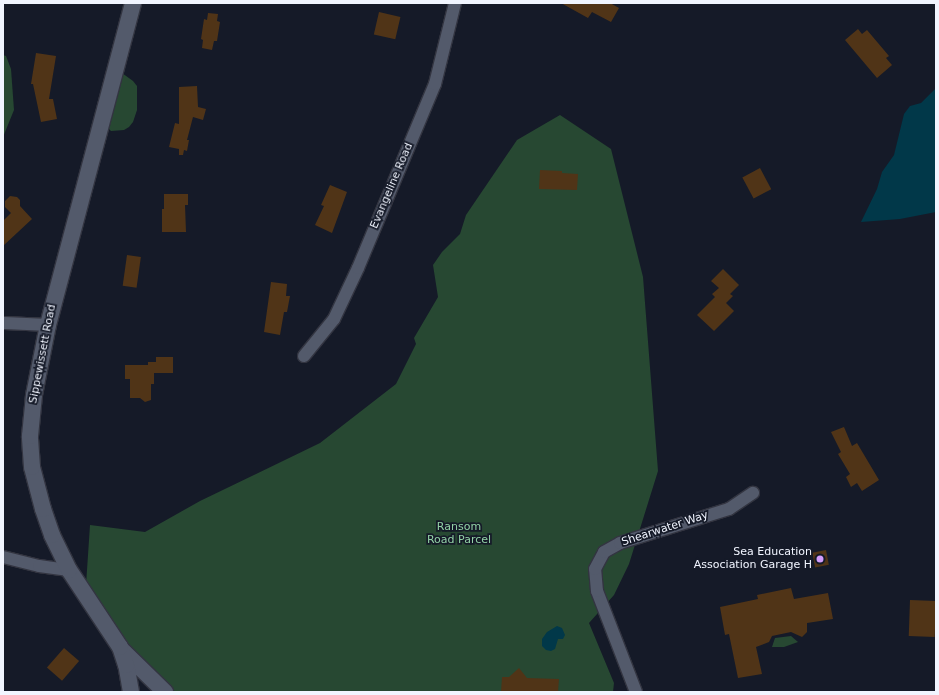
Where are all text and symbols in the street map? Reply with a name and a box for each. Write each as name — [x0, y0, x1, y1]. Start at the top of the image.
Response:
street label: Evangeline Road — [368, 141, 416, 231]
street label: Sippewissett Road — [27, 303, 59, 405]
street label: Shearwater Way — [620, 509, 710, 549]
park label: Ransom Road Parcel — [427, 521, 491, 547]
place label: Sea Education Association Garage H — [694, 546, 812, 572]
marker: Sea Education Association Garage H — [815, 554, 825, 564]

